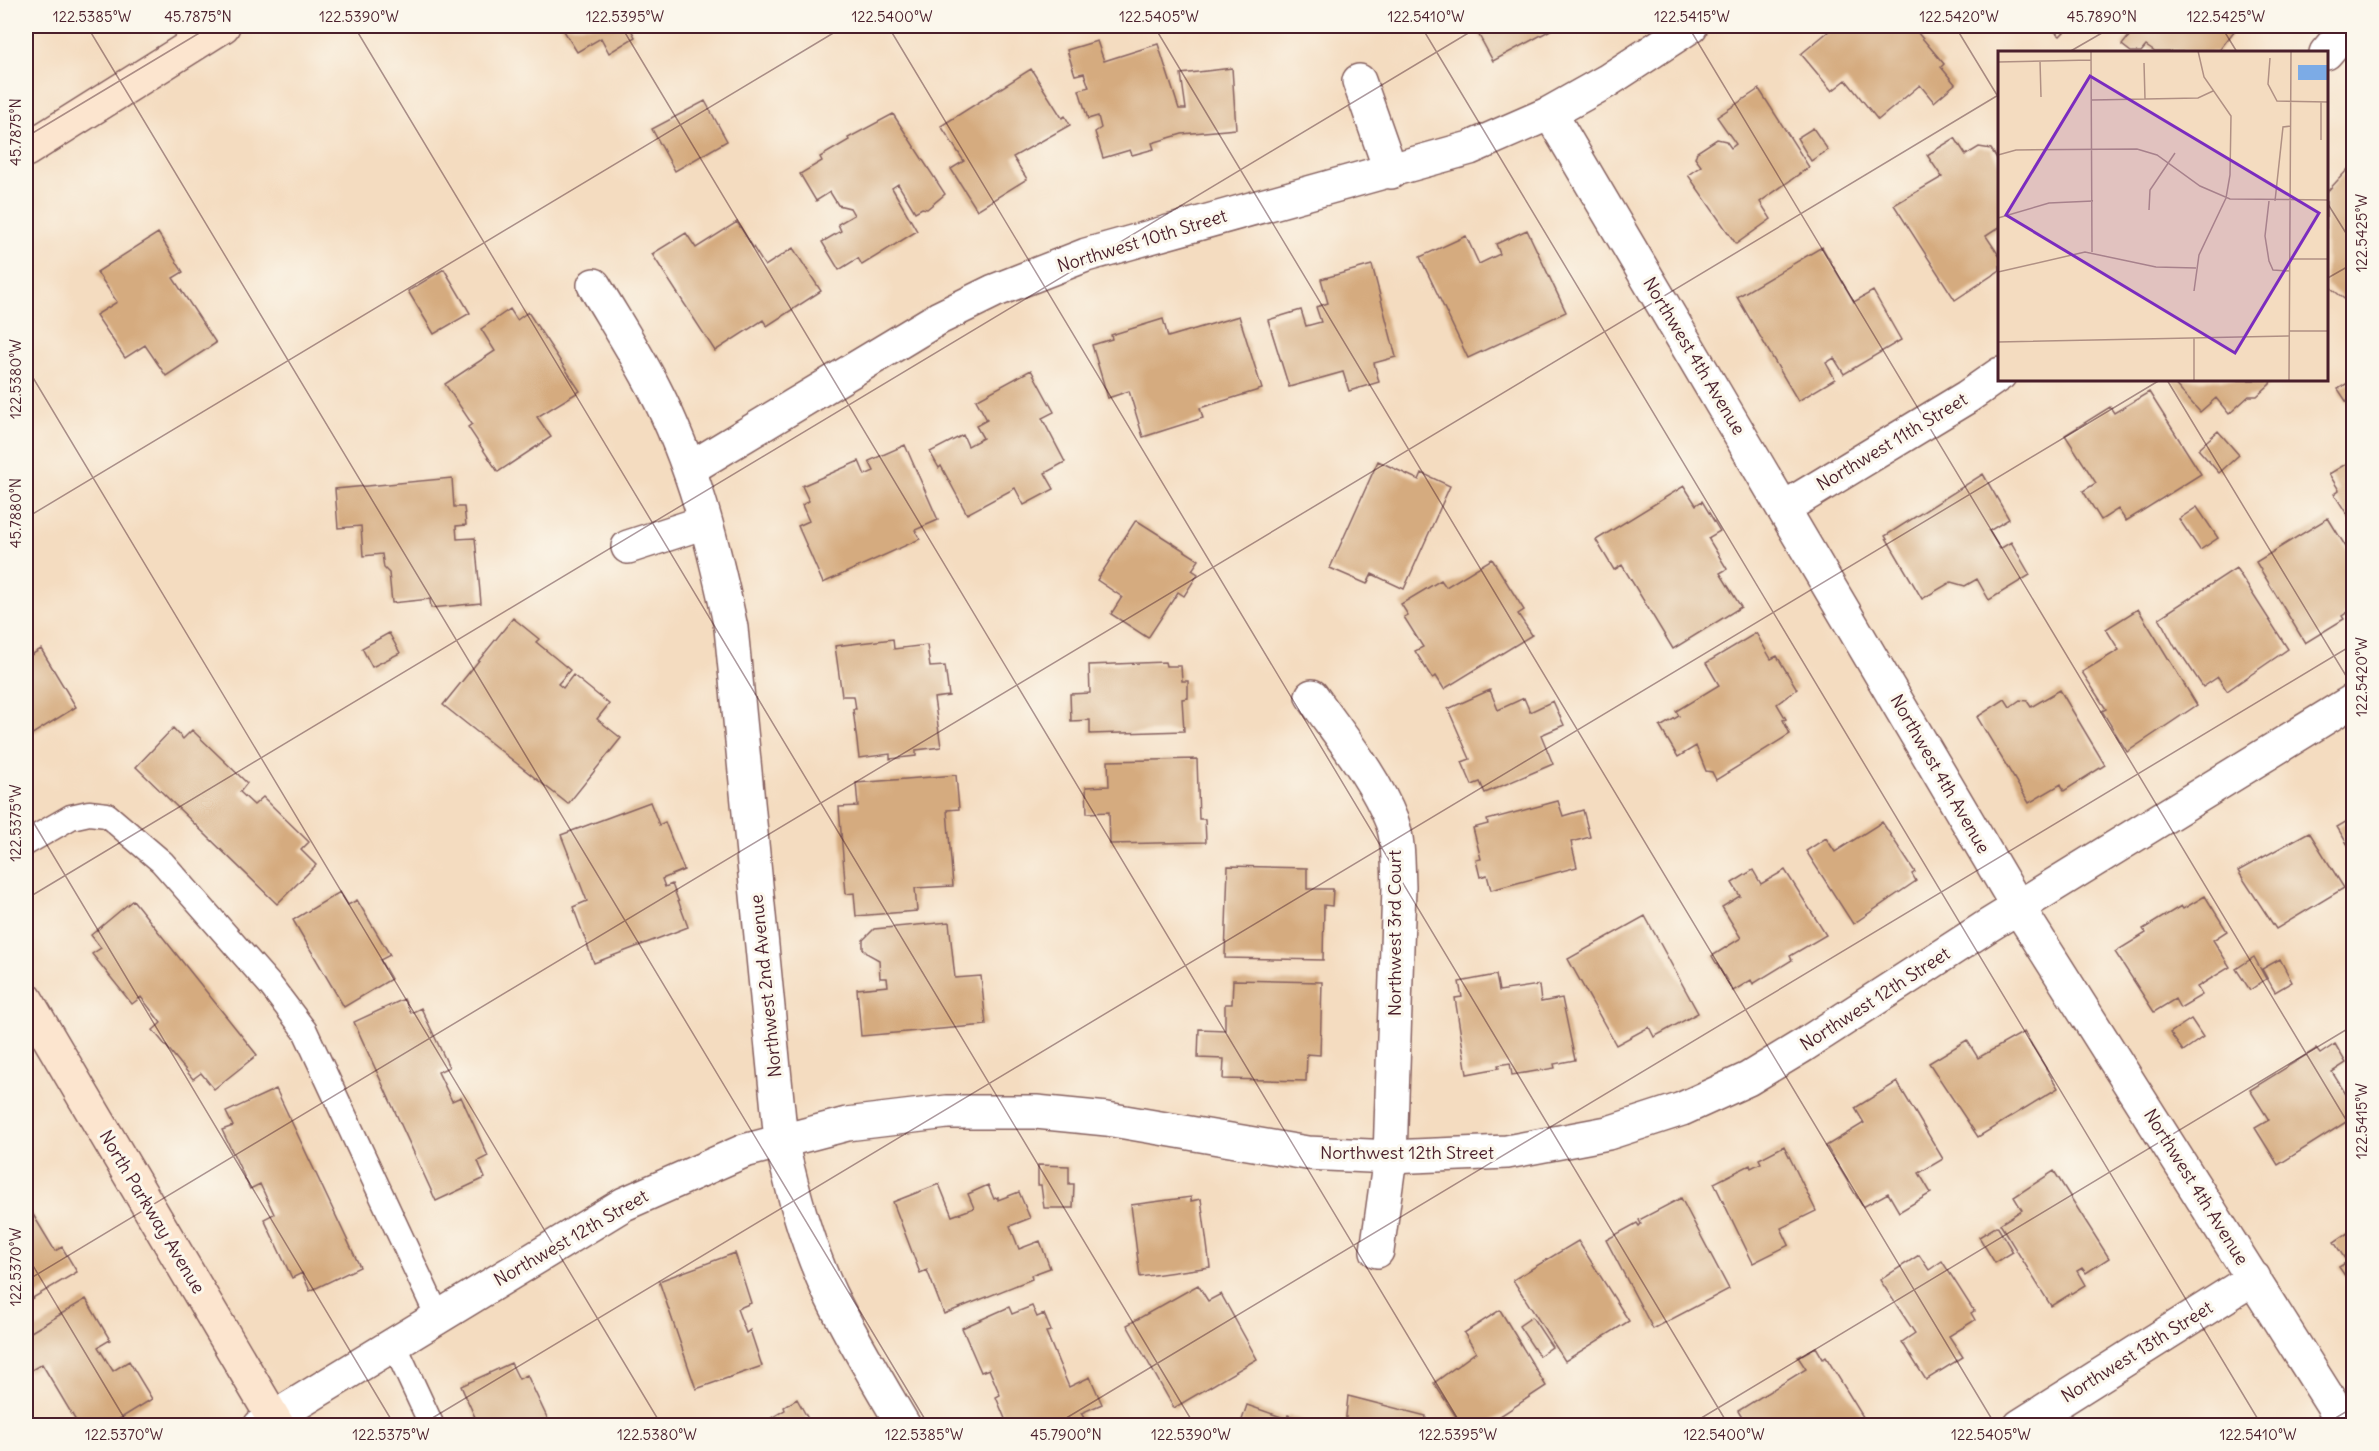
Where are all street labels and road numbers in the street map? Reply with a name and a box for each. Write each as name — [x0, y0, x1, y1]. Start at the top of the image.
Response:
street label: Northwest 10th Street — [1054, 204, 1229, 277]
street label: Northwest 4th Avenue — [1638, 273, 1751, 439]
street label: Northwest 11th Street — [1812, 388, 1971, 496]
street label: Northwest 4th Avenue — [1885, 690, 1995, 857]
street label: Northwest 3rd Court — [1383, 850, 1406, 1016]
street label: Northwest 2nd Avenue — [744, 893, 787, 1079]
street label: Northwest 12th Street — [1795, 941, 1954, 1056]
street label: Northwest 4th Avenue — [2139, 1104, 2254, 1269]
street label: North Parkway Avenue — [94, 1126, 210, 1298]
street label: Northwest 12th Street — [1320, 1141, 1494, 1164]
street label: Northwest 12th Street — [490, 1184, 652, 1291]
street label: Northwest 13th Street — [2057, 1296, 2217, 1408]

